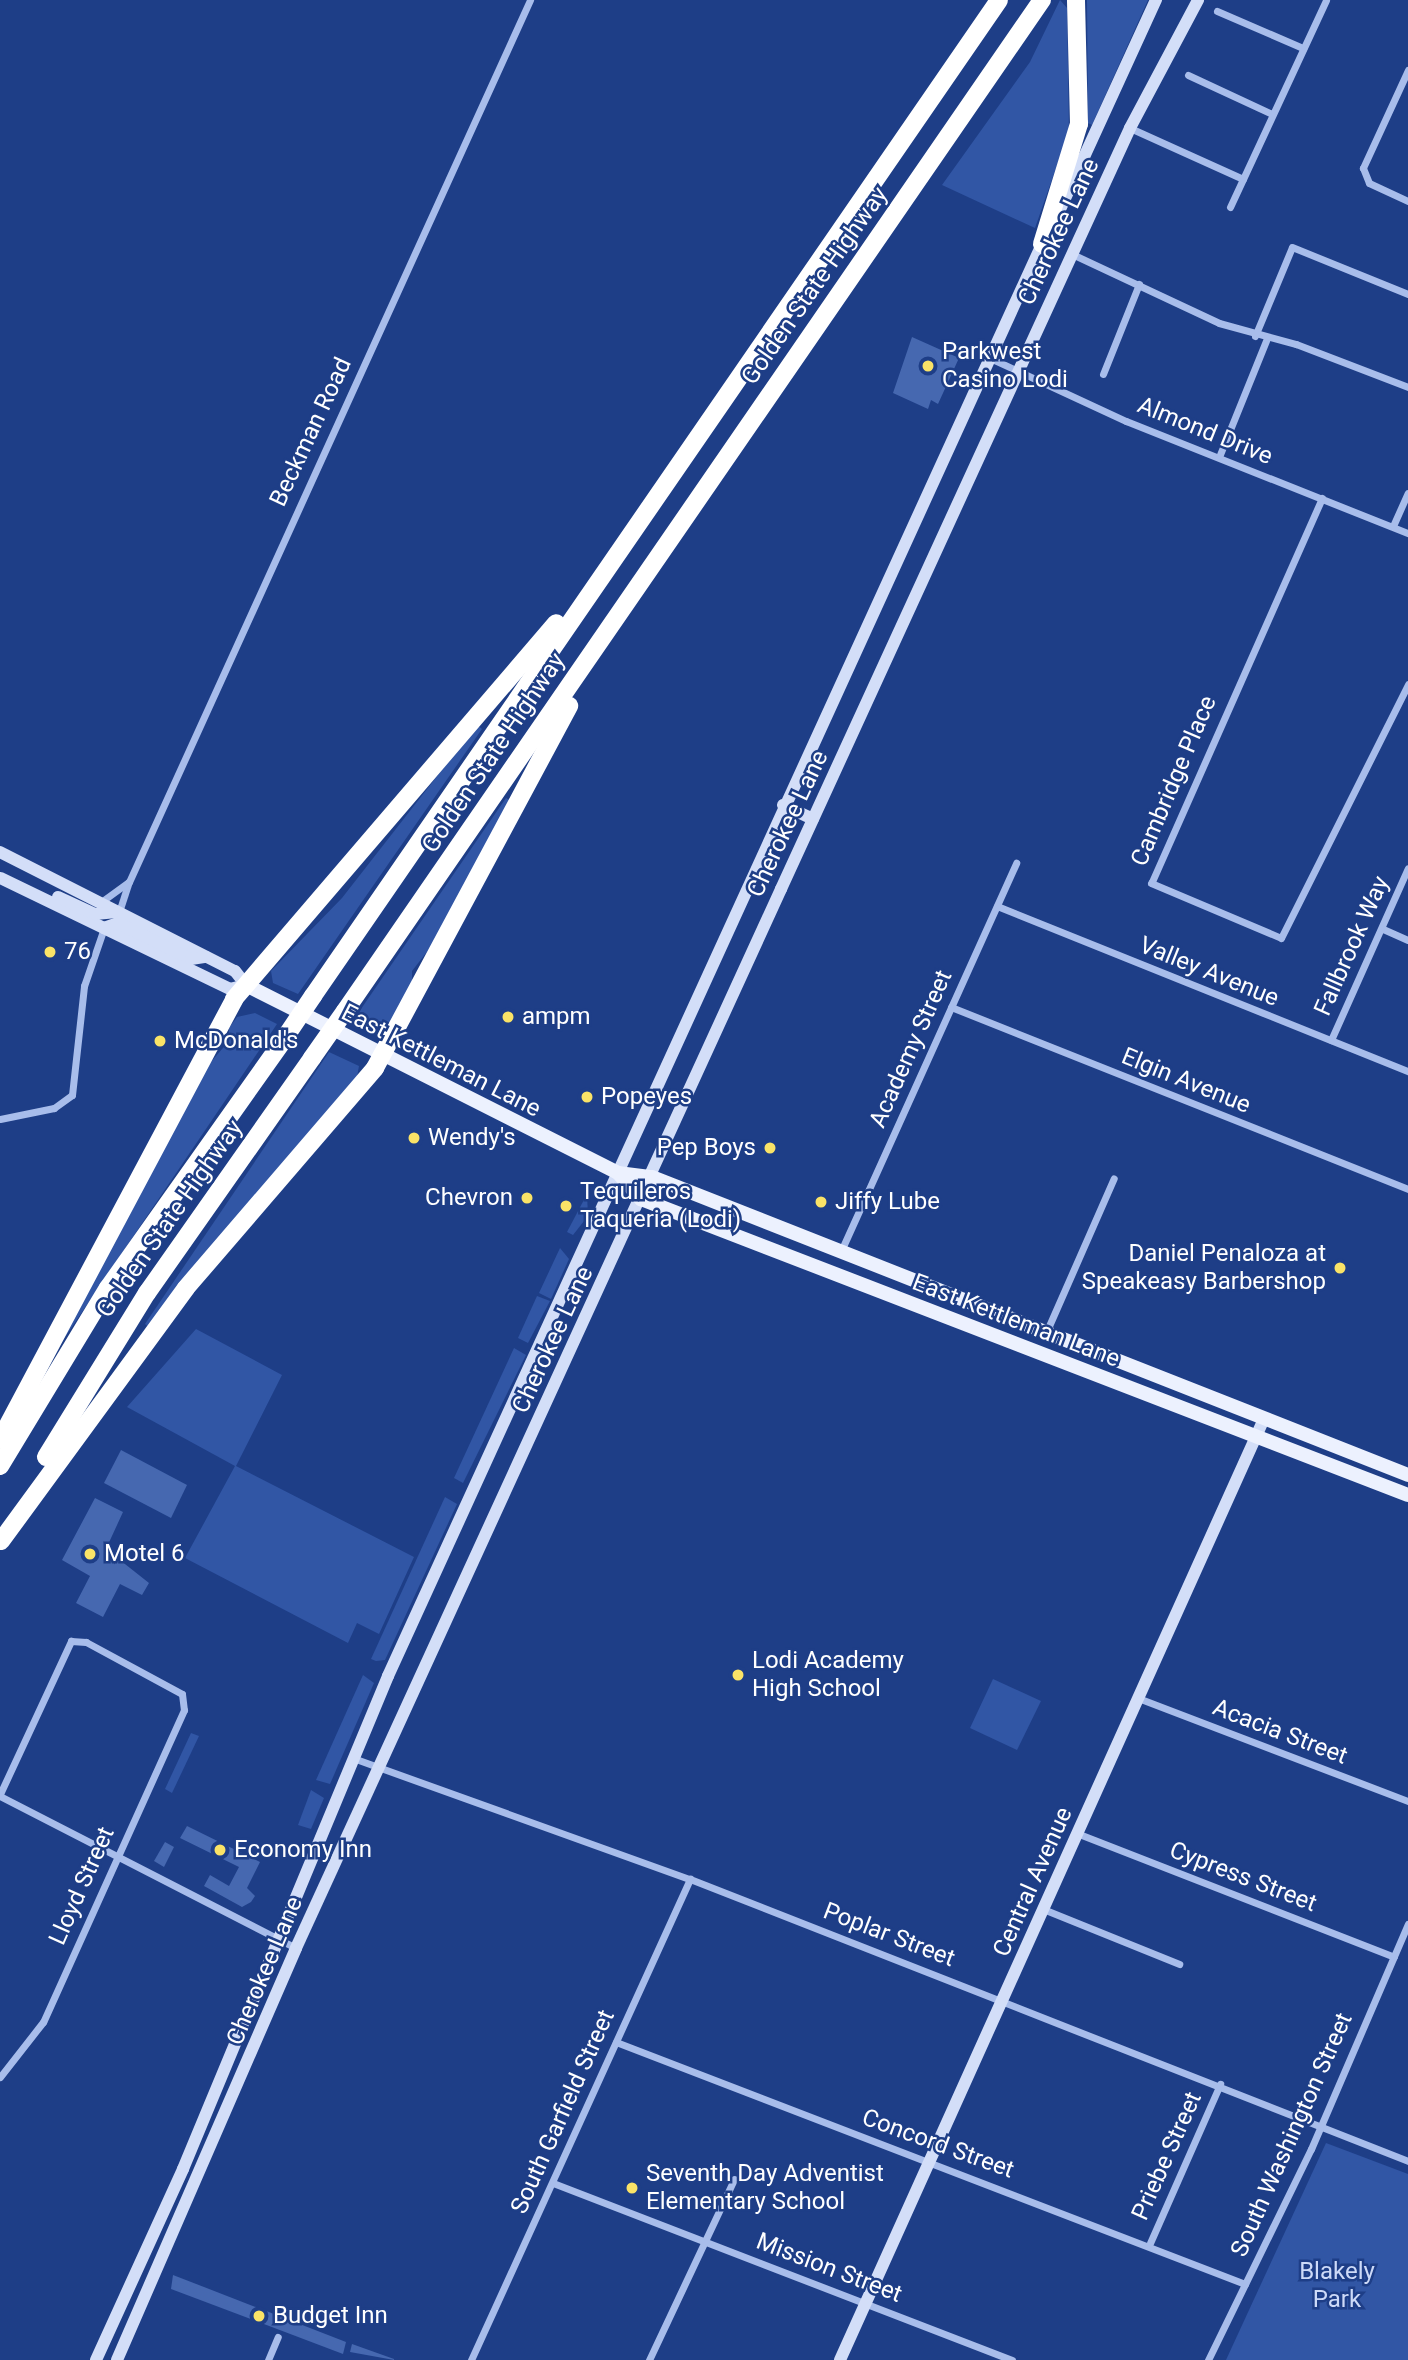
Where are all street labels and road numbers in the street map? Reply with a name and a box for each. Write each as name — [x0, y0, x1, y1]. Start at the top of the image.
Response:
street label: Cherokee Lane — [1012, 154, 1106, 310]
street label: Golden State Highway — [736, 182, 894, 390]
street label: Beckman Road — [264, 353, 358, 511]
street label: Almond Drive — [1133, 391, 1277, 471]
street label: Golden State Highway — [416, 648, 572, 858]
street label: Cambridge Place — [1125, 692, 1223, 870]
street label: Cherokee Lane — [741, 746, 835, 902]
street label: Fallbrook Way — [1308, 872, 1396, 1020]
street label: Valley Avenue — [1135, 931, 1283, 1013]
street label: Academy Street — [863, 966, 959, 1132]
street label: East Kettleman Lane — [336, 998, 546, 1124]
street label: Elgin Avenue — [1117, 1042, 1255, 1120]
street label: Golden State Highway — [91, 1115, 249, 1323]
street label: Cherokee Lane — [506, 1262, 600, 1418]
street label: East Kettleman Lane — [908, 1268, 1124, 1374]
street label: Acacia Street — [1209, 1693, 1351, 1771]
street label: Central Avenue — [987, 1803, 1079, 1961]
street label: Lloyd Street — [43, 1822, 121, 1950]
street label: Cypress Street — [1165, 1836, 1321, 1918]
street label: Cherokee Lane — [221, 1892, 309, 2050]
street label: Poplar Street — [819, 1897, 959, 1973]
street label: South Garfield Street — [505, 2005, 621, 2219]
street label: South Washington Street — [1225, 2008, 1359, 2262]
street label: Priebe Street — [1126, 2087, 1208, 2225]
street label: Concord Street — [858, 2103, 1018, 2185]
street label: Mission Street — [752, 2227, 906, 2309]

